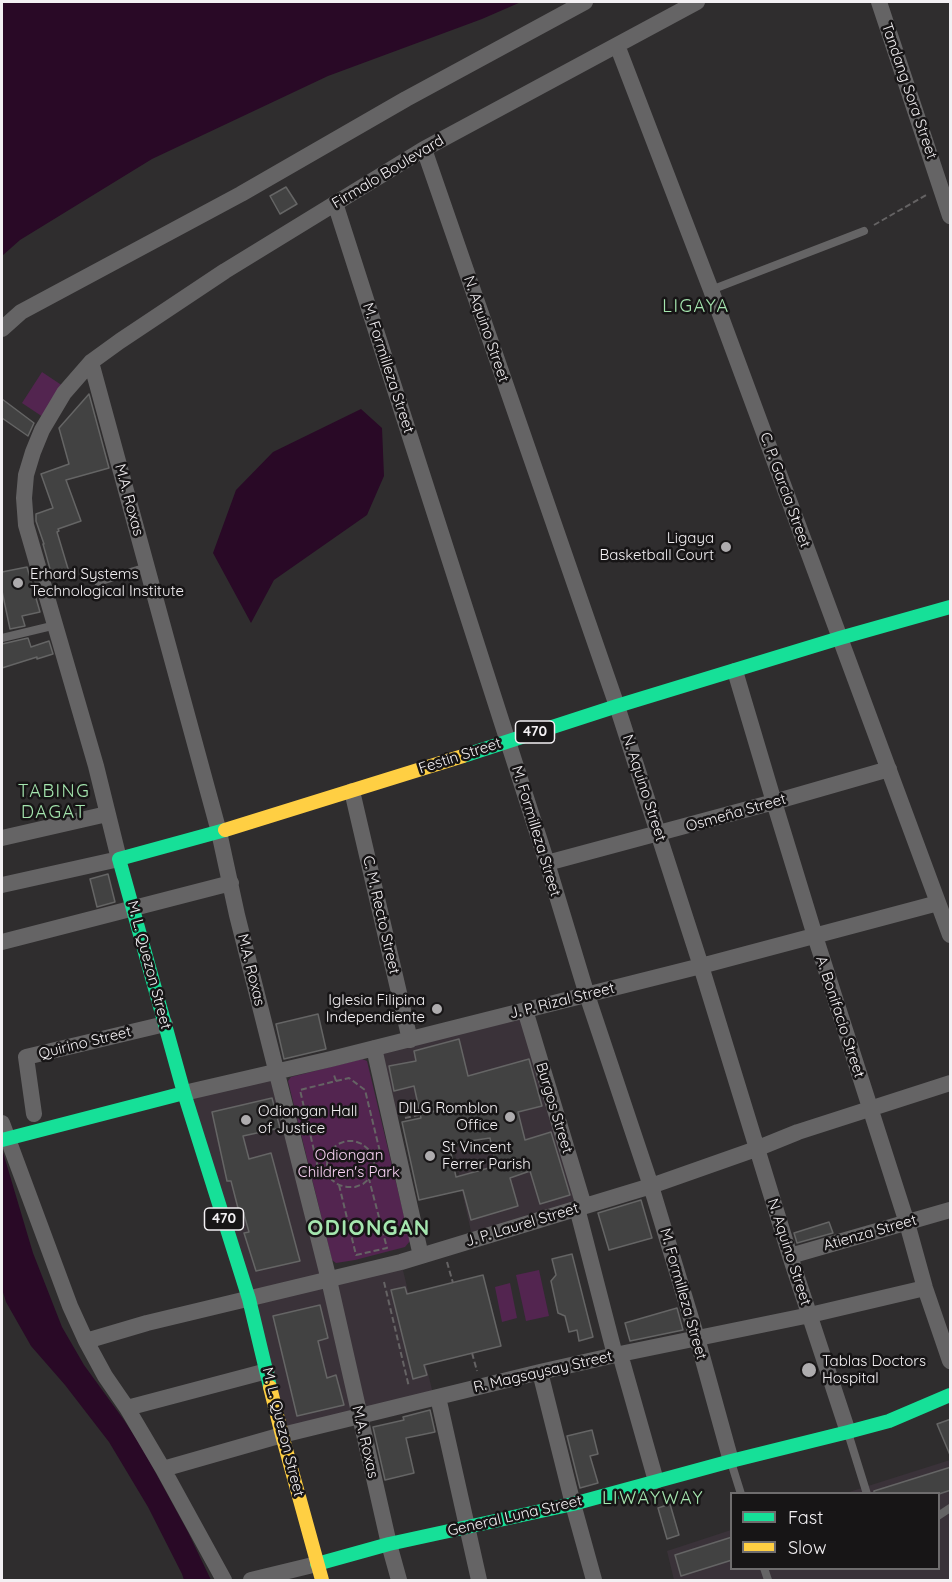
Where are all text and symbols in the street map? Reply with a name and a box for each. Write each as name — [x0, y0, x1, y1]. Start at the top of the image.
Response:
street label: Tandang Sora Street — [877, 21, 941, 161]
street label: Firmalo Boulevard — [329, 132, 447, 212]
street label: N. Aquino Street — [459, 274, 513, 384]
district label: LIGAYA — [662, 296, 730, 318]
street label: M. Formilleza Street — [358, 301, 418, 435]
street label: C. P. Garcia Street — [756, 430, 814, 550]
street label: M.A. Roxas — [111, 462, 147, 538]
place label: Ligaya Basketball Court — [599, 529, 714, 564]
marker: Ligaya Basketball Court — [719, 540, 733, 554]
place label: Erhard Systems Technological Institute — [30, 565, 184, 600]
marker: Erhard Systems Technological Institute — [11, 576, 25, 590]
road number: 470 — [516, 721, 554, 743]
street label: N. Aquino Street — [618, 732, 670, 844]
street label: Festin Street — [416, 734, 504, 778]
street label: M. Formilleza Street — [508, 763, 564, 899]
district label: TABING DAGAT — [18, 781, 90, 824]
street label: Osmeña Street — [684, 790, 788, 836]
street label: C. M. Recto Street — [359, 854, 403, 976]
street label: M. L. Quezon Street — [123, 899, 175, 1031]
street label: M.A. Roxas — [233, 932, 269, 1008]
street label: A. Bonifacio Street — [812, 954, 868, 1080]
street label: J. P. Rizal Street — [508, 979, 616, 1023]
place label: Iglesia Filipina Independiente — [326, 991, 425, 1026]
marker: Iglesia Filipina Independiente — [430, 1002, 444, 1016]
street label: Quirino Street — [37, 1023, 133, 1063]
street label: Burgos Street — [532, 1060, 576, 1156]
place label: DILG Romblon Office — [398, 1099, 498, 1134]
place label: Odiongan Hall of Justice — [258, 1102, 358, 1137]
marker: DILG Romblon Office — [503, 1110, 517, 1124]
marker: Odiongan Hall of Justice — [239, 1113, 253, 1127]
place label: St Vincent Ferrer Parish — [442, 1138, 531, 1173]
park label: Odiongan Children's Park — [298, 1146, 400, 1181]
marker: St Vincent Ferrer Parish — [423, 1149, 437, 1163]
street label: N. Aquino Street — [763, 1196, 815, 1308]
street label: J. P. Laurel Street — [463, 1199, 581, 1251]
road number: 470 — [204, 1208, 244, 1230]
street label: Atienza Street — [821, 1211, 919, 1255]
district label: ODIONGAN — [307, 1216, 431, 1242]
street label: M. Formilleza Street — [656, 1226, 710, 1362]
street label: R. Magsaysay Street — [472, 1347, 614, 1397]
place label: Tablas Doctors Hospital — [822, 1352, 926, 1387]
marker: Tablas Doctors Hospital — [800, 1361, 818, 1379]
street label: M. L. Quezon Street — [258, 1366, 308, 1498]
street label: M.A. Roxas — [348, 1404, 382, 1480]
district label: LIWAYWAY — [602, 1488, 704, 1510]
street label: General Luna Street — [446, 1492, 584, 1540]
legend — [730, 1492, 940, 1570]
text: Fast — [788, 1506, 823, 1529]
text: Slow — [788, 1536, 826, 1559]

